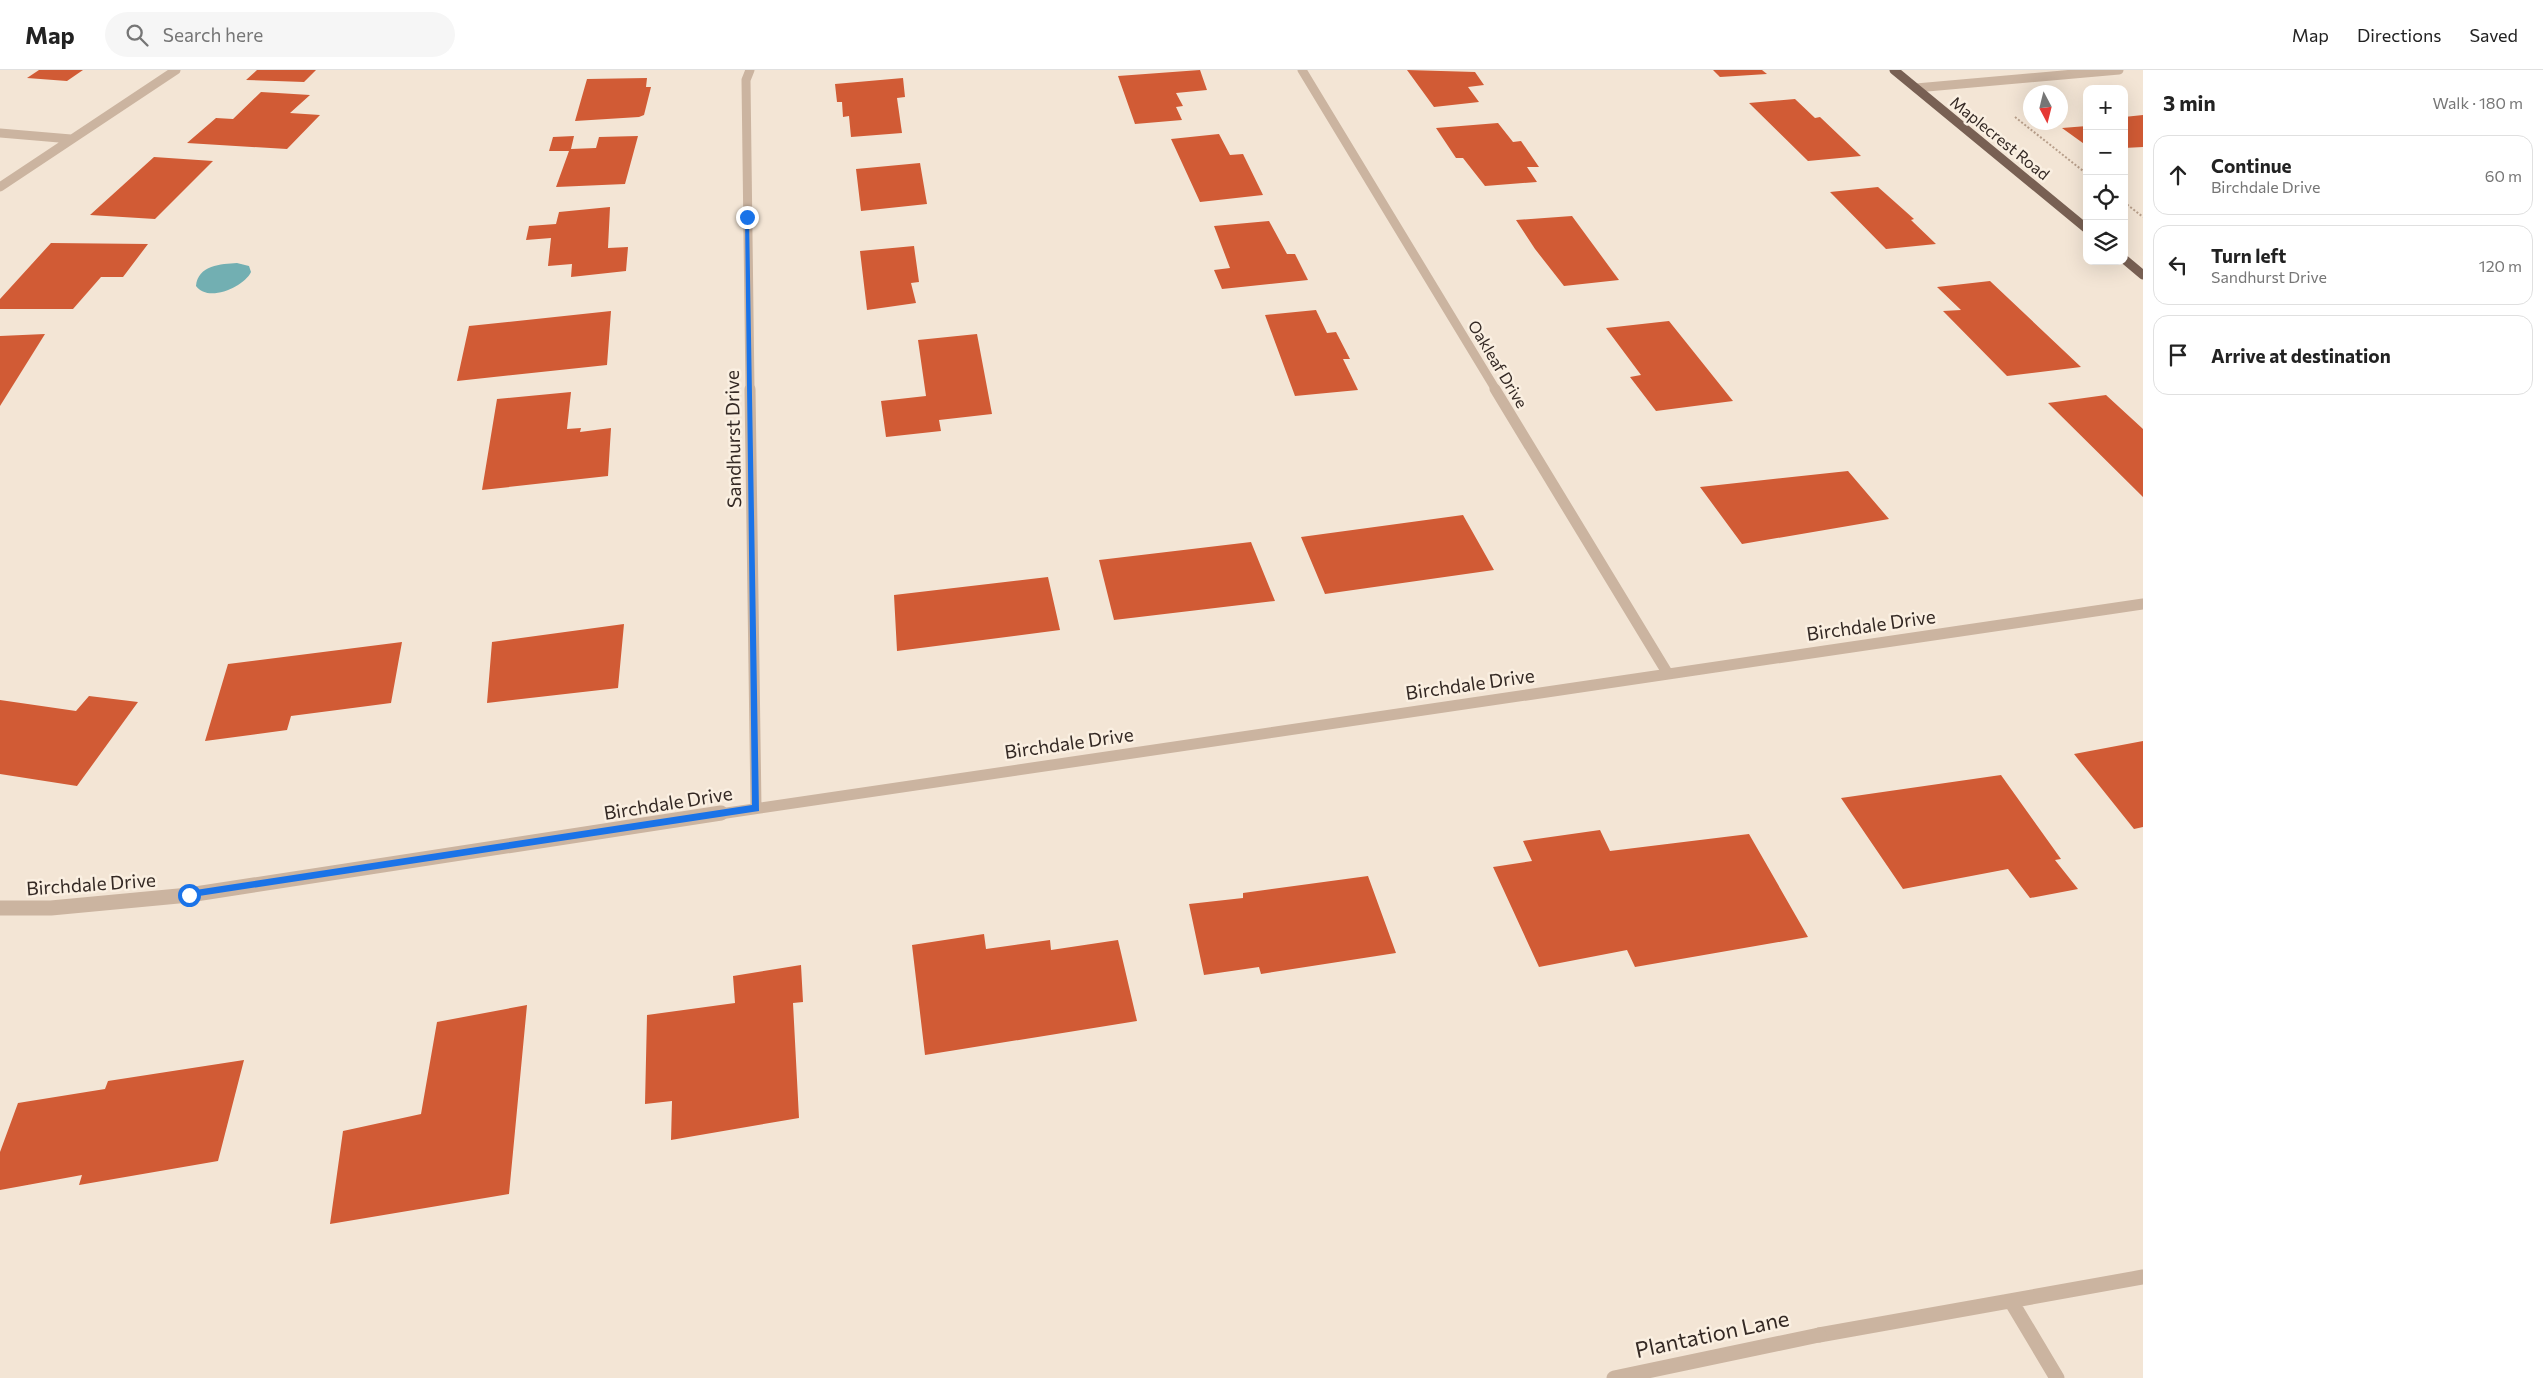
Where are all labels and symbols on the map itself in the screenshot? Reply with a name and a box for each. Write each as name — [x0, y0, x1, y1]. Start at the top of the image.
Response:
north arrow — [2023, 85, 2068, 130]
street label: Maplecrest Road — [1947, 92, 2054, 183]
route end — [736, 206, 759, 229]
street label: Oakleaf Drive — [1465, 316, 1532, 411]
street label: Sandhurst Drive — [720, 370, 745, 508]
street label: Birchdale Drive — [1805, 604, 1937, 645]
street label: Birchdale Drive — [1404, 663, 1536, 704]
street label: Birchdale Drive — [1003, 722, 1135, 763]
street label: Birchdale Drive — [602, 781, 734, 824]
street label: Birchdale Drive — [25, 867, 157, 900]
route start — [178, 884, 201, 907]
street label: Plantation Lane — [1632, 1304, 1791, 1363]

